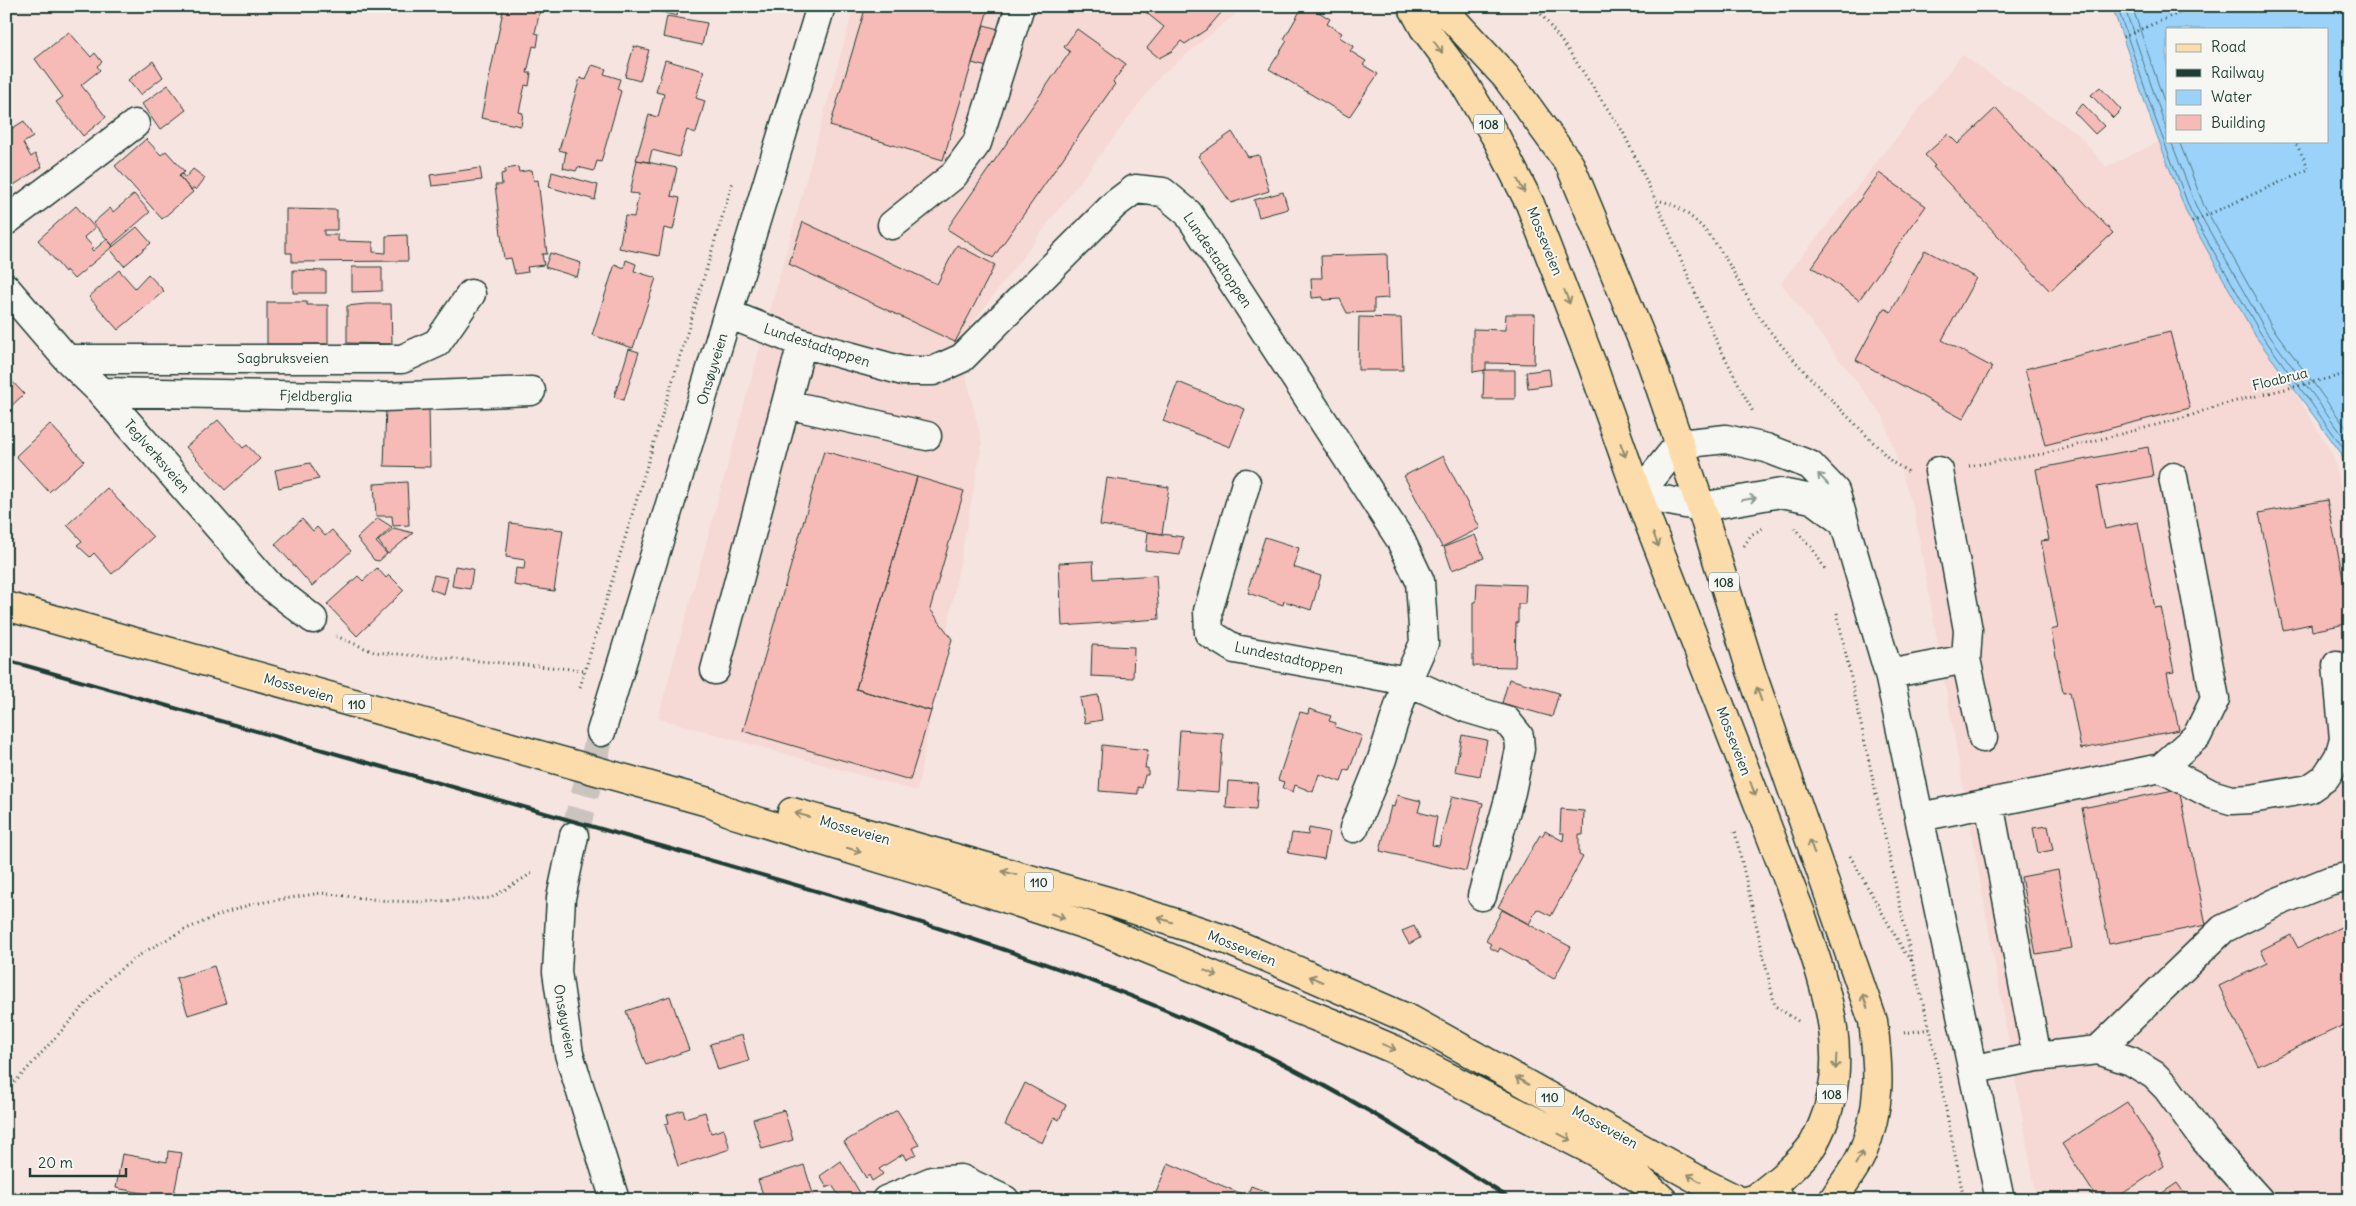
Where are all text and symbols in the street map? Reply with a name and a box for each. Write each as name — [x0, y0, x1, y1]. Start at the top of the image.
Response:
legend — [2166, 28, 2328, 142]
text: Road — [2211, 37, 2246, 56]
one-way arrow — [1433, 40, 1443, 54]
text: Railway — [2211, 63, 2265, 82]
text: Water — [2211, 87, 2252, 106]
text: Building — [2211, 113, 2266, 132]
road number: 108 — [1474, 115, 1504, 134]
one-way arrow — [1517, 178, 1526, 193]
street label: Mosseveien — [1523, 204, 1567, 278]
street label: Lundestadtoppen — [1180, 209, 1256, 311]
one-way arrow — [1563, 289, 1572, 304]
street label: Lundestadtoppen — [761, 319, 873, 371]
street label: Onsøyveien — [693, 331, 731, 407]
street label: Sagbruksveien — [237, 349, 329, 367]
street label: Floabrua — [2250, 363, 2310, 395]
street label: Fjeldberglia — [279, 386, 353, 406]
street label: Teglverksveien — [120, 416, 194, 496]
one-way arrow — [1619, 442, 1628, 457]
one-way arrow — [1817, 473, 1829, 485]
one-way arrow — [1740, 493, 1756, 503]
one-way arrow — [1652, 532, 1661, 547]
road number: 108 — [1709, 572, 1739, 592]
street label: Lundestadtoppen — [1233, 638, 1345, 678]
street label: Mosseveien — [262, 669, 336, 707]
one-way arrow — [1754, 687, 1763, 702]
road number: 110 — [343, 694, 371, 714]
street label: Mosseveien — [1713, 704, 1755, 778]
one-way arrow — [1749, 781, 1758, 797]
one-way arrow — [794, 810, 810, 819]
street label: Mosseveien — [818, 811, 892, 849]
one-way arrow — [1807, 840, 1816, 856]
one-way arrow — [845, 846, 861, 856]
one-way arrow — [1001, 868, 1017, 878]
road number: 110 — [1025, 872, 1053, 892]
one-way arrow — [1050, 912, 1066, 921]
one-way arrow — [1157, 914, 1173, 924]
street label: Mosseveien — [1205, 926, 1279, 970]
one-way arrow — [1203, 970, 1218, 979]
one-way arrow — [1309, 973, 1324, 983]
street label: Onsøyveien — [550, 983, 580, 1059]
one-way arrow — [1860, 993, 1870, 1009]
one-way arrow — [1381, 1043, 1396, 1053]
one-way arrow — [1831, 1053, 1840, 1069]
one-way arrow — [1515, 1076, 1530, 1086]
road number: 108 — [1817, 1084, 1847, 1104]
road number: 110 — [1536, 1088, 1564, 1106]
street label: Mosseveien — [1569, 1102, 1641, 1152]
one-way arrow — [1557, 1133, 1572, 1142]
scale bar — [30, 1146, 126, 1178]
one-way arrow — [1854, 1152, 1864, 1166]
text: 20 m — [38, 1153, 73, 1172]
one-way arrow — [1688, 1172, 1702, 1182]

